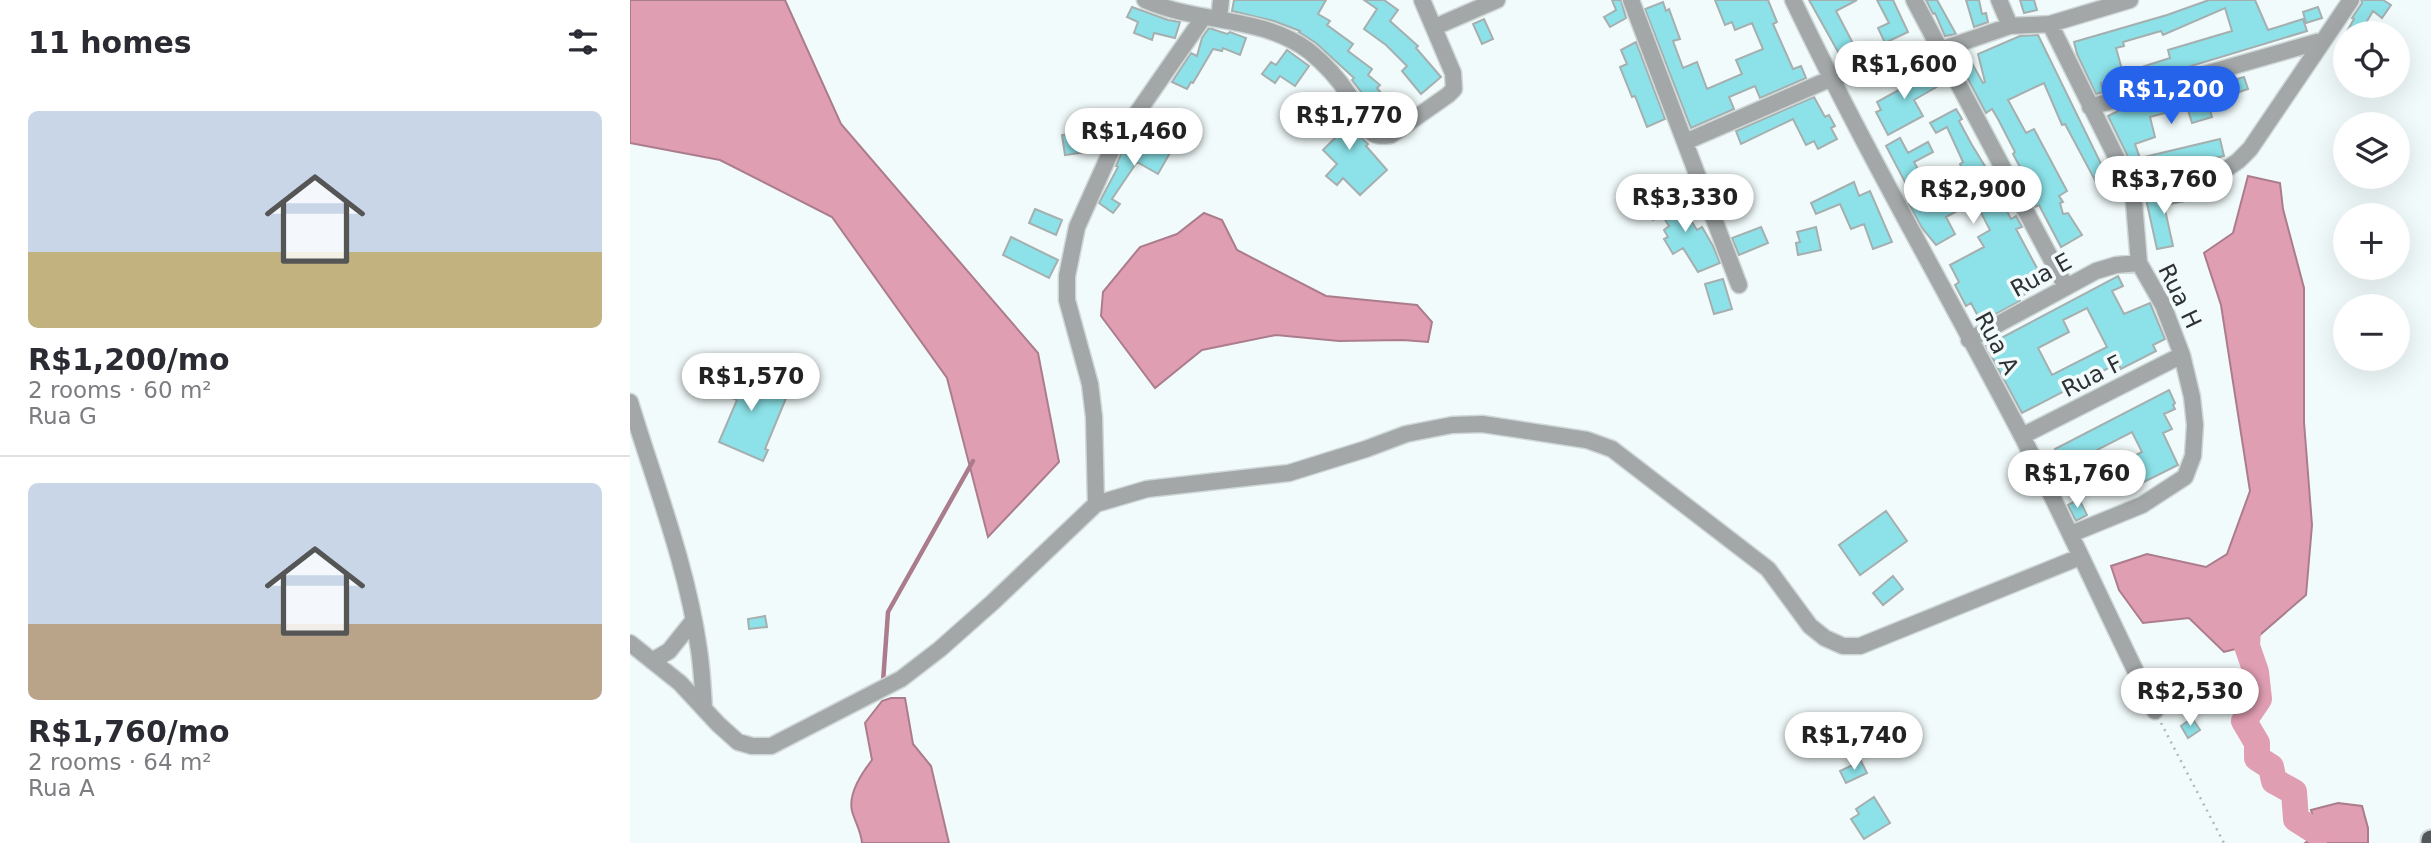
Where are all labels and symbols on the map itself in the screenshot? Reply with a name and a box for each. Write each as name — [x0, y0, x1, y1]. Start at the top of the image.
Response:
pin: R$1,600 — [1839, 42, 1969, 101]
pin: R$1,200 — [2106, 66, 2236, 126]
pin: R$1,770 — [1284, 92, 1414, 152]
pin: R$1,460 — [1069, 108, 1199, 168]
pin: R$3,760 — [2099, 156, 2229, 216]
pin: R$2,900 — [1908, 166, 2038, 226]
pin: R$3,330 — [1620, 174, 1750, 234]
street label: Rua E — [2006, 248, 2076, 302]
street label: Rua H — [2153, 260, 2207, 332]
street label: Rua A — [1970, 307, 2024, 379]
street label: Rua F — [2058, 350, 2126, 402]
pin: R$1,570 — [686, 354, 816, 413]
pin: R$1,760 — [2012, 450, 2142, 510]
pin: R$2,530 — [2125, 668, 2255, 728]
pin: R$1,740 — [1789, 712, 1919, 772]

